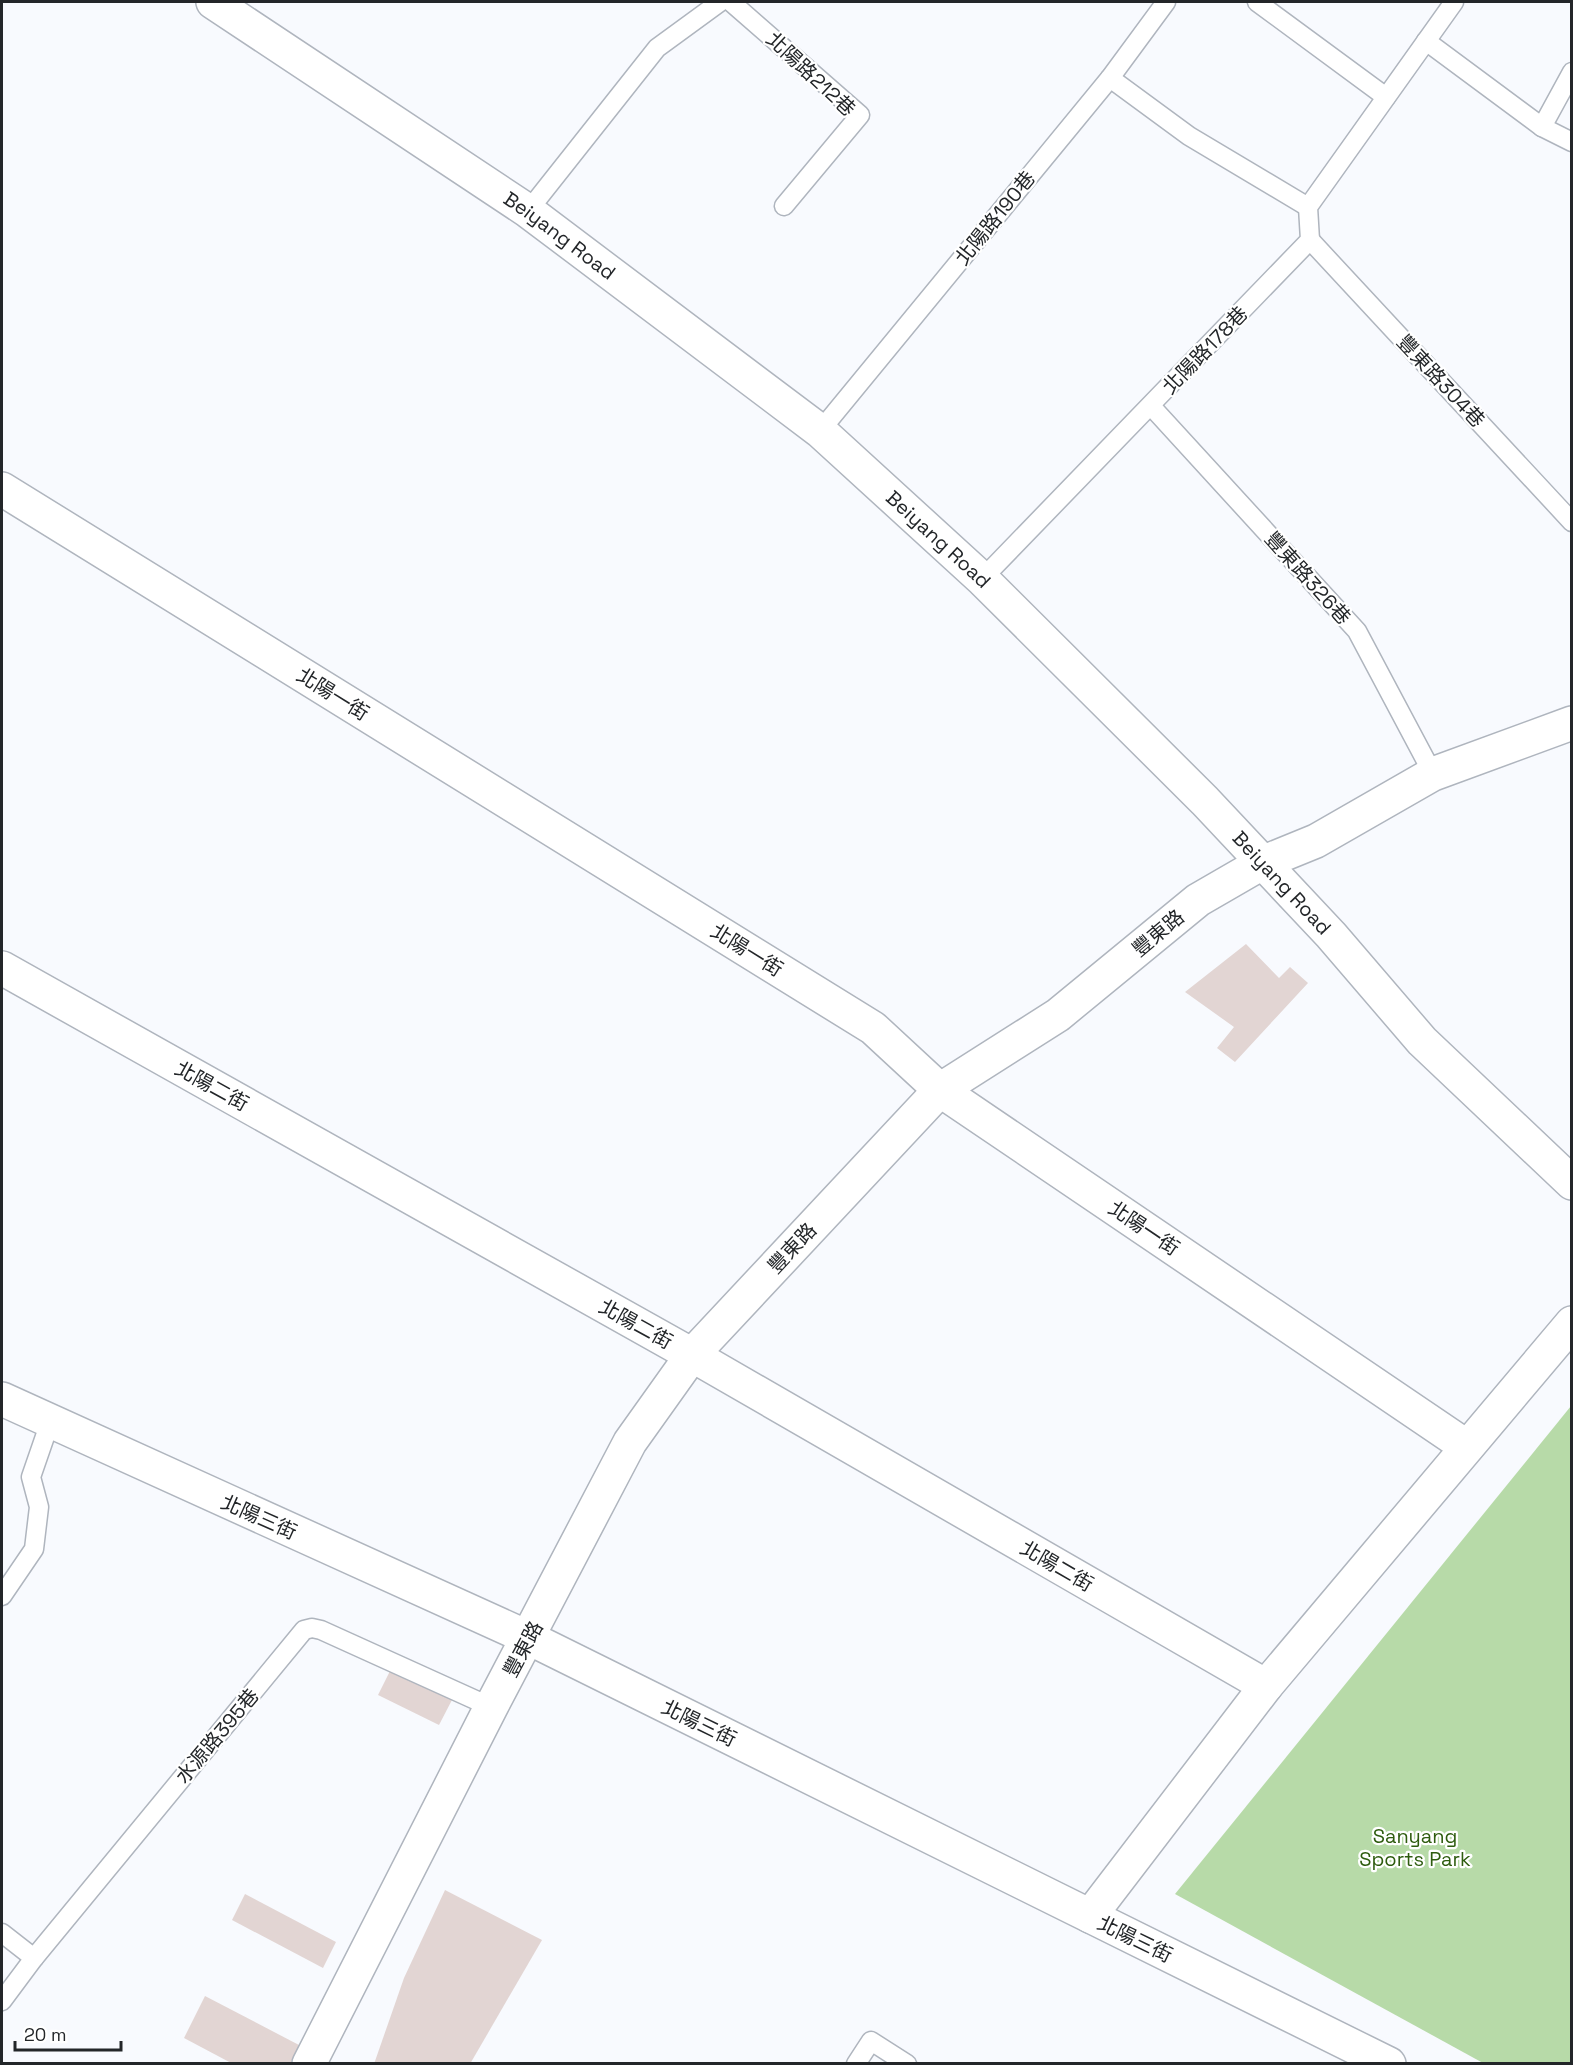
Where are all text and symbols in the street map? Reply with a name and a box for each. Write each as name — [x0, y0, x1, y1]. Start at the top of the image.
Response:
street label: 北陽路212巷 — [761, 26, 861, 122]
street label: 北陽路190巷 — [949, 166, 1041, 270]
street label: Beiyang Road — [499, 185, 621, 285]
street label: 北陽路178巷 — [1157, 301, 1253, 399]
street label: 豐東路304巷 — [1391, 329, 1491, 433]
street label: Beiyang Road — [880, 485, 996, 594]
street label: 豐東路326巷 — [1259, 526, 1357, 630]
street label: 北陽一街 — [292, 662, 374, 726]
street label: Beiyang Road — [1227, 825, 1337, 940]
street label: 豐東路 — [1127, 904, 1189, 962]
street label: 北陽一街 — [706, 918, 788, 982]
street label: 北陽二街 — [171, 1055, 253, 1117]
street label: 北陽一街 — [1104, 1195, 1184, 1261]
street label: 豐東路 — [762, 1217, 822, 1279]
street label: 北陽二街 — [595, 1293, 677, 1355]
street label: 北陽三街 — [217, 1489, 301, 1545]
street label: 北陽二街 — [1016, 1535, 1098, 1597]
street label: 豐東路 — [497, 1616, 549, 1682]
street label: 水源路395巷 — [170, 1683, 264, 1789]
street label: 北陽三街 — [657, 1694, 741, 1752]
park label: Sanyang Sports Park — [1359, 1823, 1471, 1872]
street label: 北陽三街 — [1093, 1910, 1177, 1968]
scale bar — [15, 2014, 122, 2052]
text: 20 m — [24, 2023, 67, 2046]

